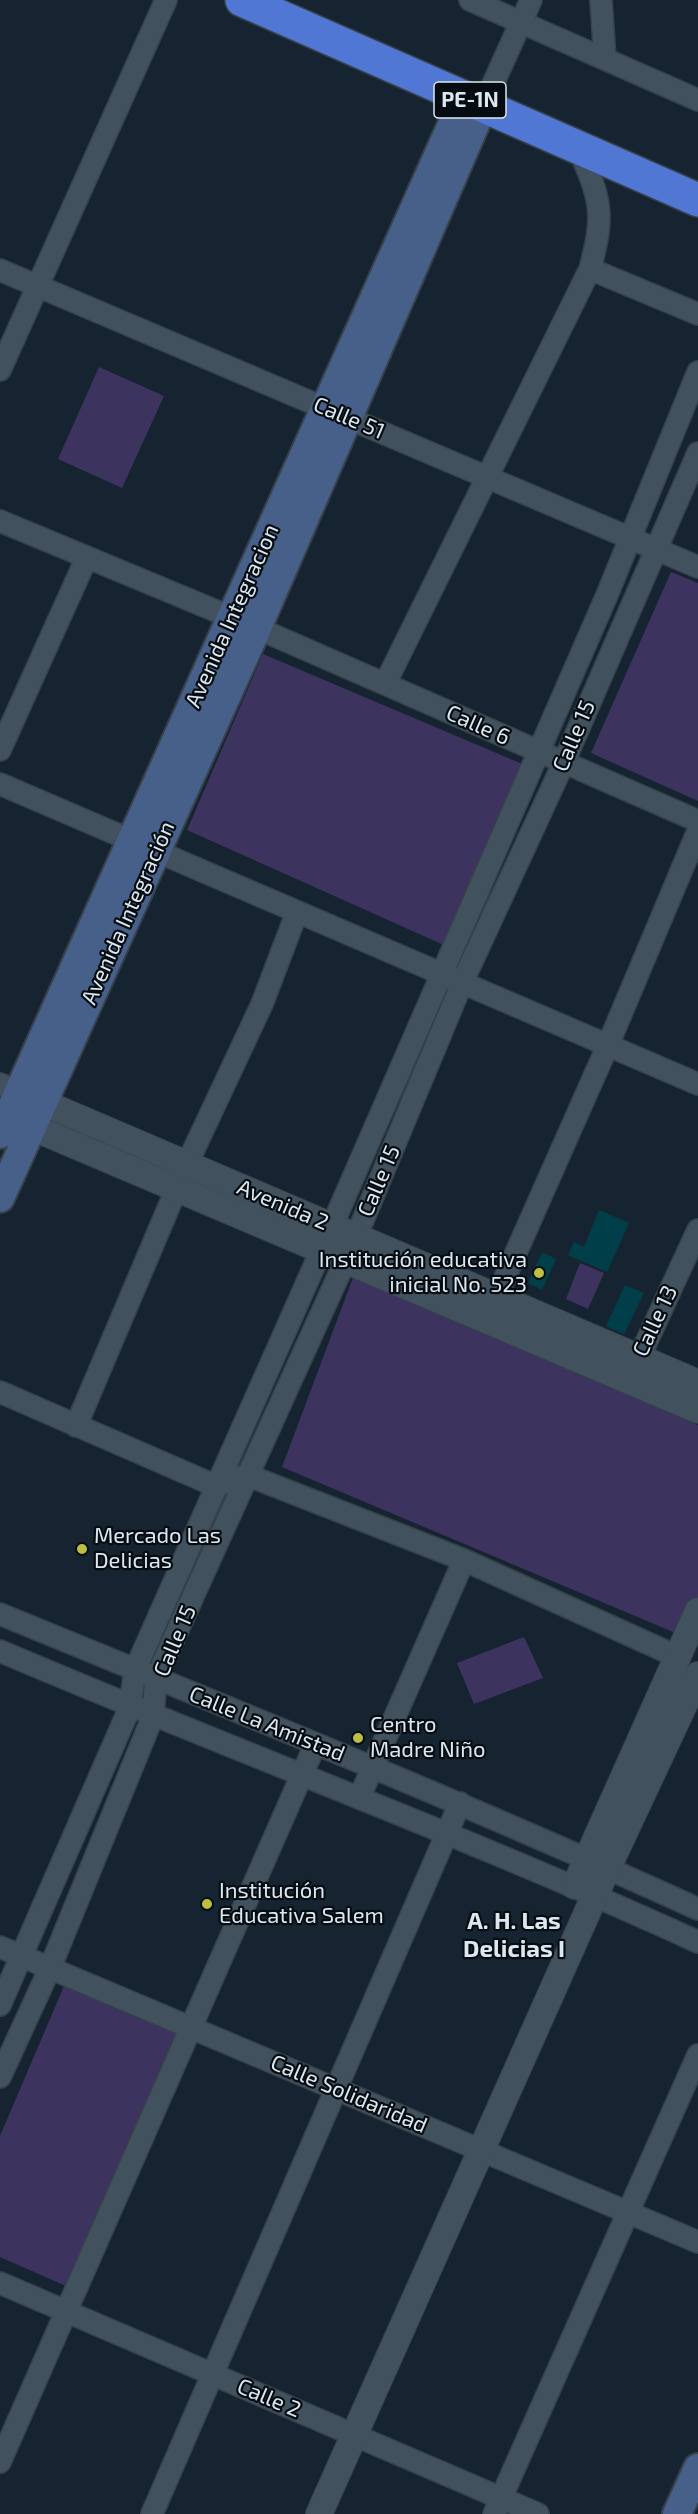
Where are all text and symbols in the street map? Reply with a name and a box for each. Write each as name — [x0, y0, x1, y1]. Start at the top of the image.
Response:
road number: PE-1N — [434, 82, 506, 118]
street label: Calle 51 — [309, 391, 389, 445]
street label: Avenida Integracion — [180, 520, 284, 712]
street label: Calle 15 — [547, 696, 601, 776]
street label: Calle 6 — [442, 699, 514, 751]
street label: Avenida Integración — [76, 817, 180, 1009]
street label: Calle 15 — [352, 1141, 406, 1221]
street label: Avenida 2 — [233, 1174, 333, 1236]
place label: Institución educativa inicial No. 523 — [319, 1247, 527, 1298]
marker: Institución educativa inicial No. 523 — [532, 1266, 546, 1280]
street label: Calle 13 — [627, 1281, 683, 1361]
place label: Mercado Las Delicias — [94, 1523, 221, 1574]
marker: Mercado Las Delicias — [75, 1542, 89, 1556]
street label: Calle 15 — [148, 1601, 202, 1681]
street label: Calle La Amistad — [185, 1681, 349, 1767]
place label: Centro Madre Niño — [370, 1712, 485, 1764]
marker: Centro Madre Niño — [351, 1731, 365, 1745]
place label: Institución Educativa Salem — [219, 1878, 384, 1930]
marker: Institución Educativa Salem — [200, 1897, 214, 1911]
district label: A. H. Las Delicias I — [463, 1907, 565, 1963]
street label: Calle Solidaridad — [267, 2049, 431, 2139]
street label: Calle 2 — [233, 2373, 305, 2423]

